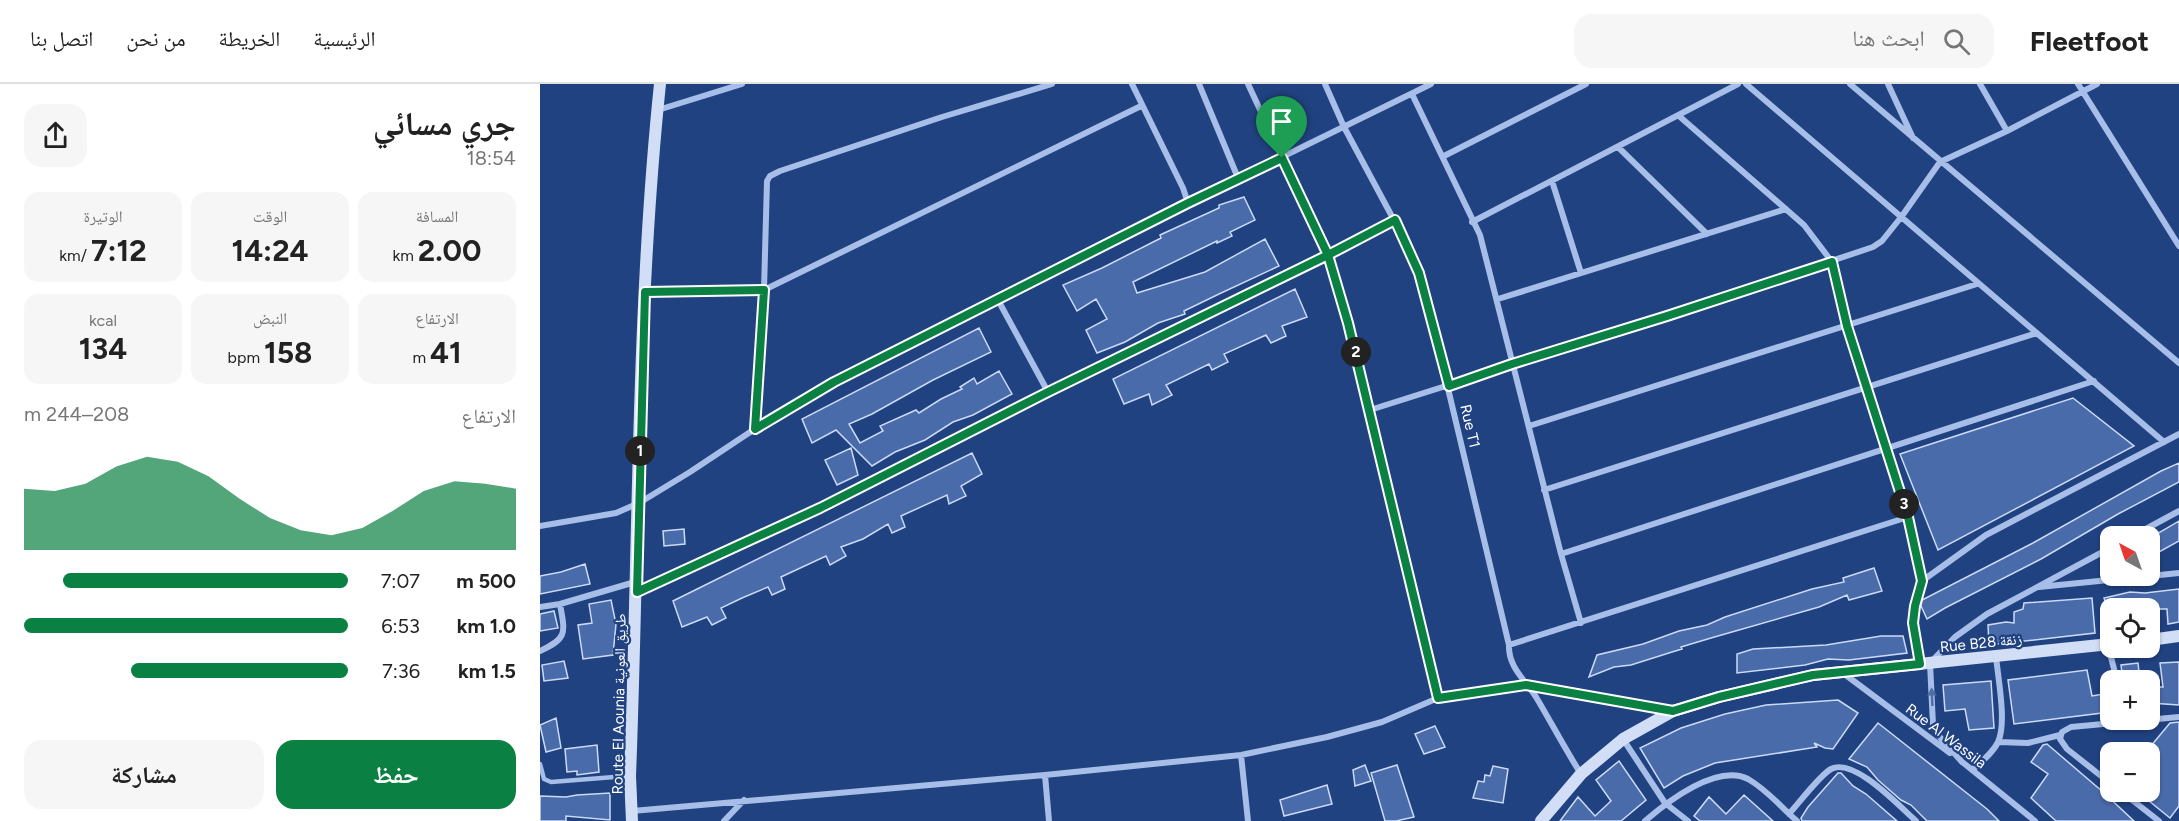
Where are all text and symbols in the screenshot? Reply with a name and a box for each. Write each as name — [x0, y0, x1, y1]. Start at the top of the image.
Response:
search box — [1574, 14, 1994, 68]
text: Fleetfoot — [2030, 24, 2149, 58]
text: ابحث هنا — [1852, 25, 1925, 52]
icon: search — [1940, 25, 1973, 58]
text: اتصل بنا — [30, 26, 93, 51]
text: من نحن — [126, 26, 185, 51]
text: الخريطة — [218, 26, 280, 51]
text: الرئيسية — [313, 26, 376, 51]
pin — [1256, 96, 1307, 158]
button: share — [24, 104, 87, 167]
text: جري مسائي — [373, 104, 516, 143]
icon: arrive — [1265, 105, 1298, 138]
text: 18:54 — [466, 146, 516, 170]
text: الوتيرة — [84, 207, 122, 226]
text: الوقت — [253, 207, 287, 226]
text: المسافة — [416, 207, 458, 226]
text: 7:12 — [91, 232, 147, 269]
text: 14:24 — [231, 232, 309, 269]
text: 2.00 — [418, 232, 482, 269]
text: /km — [59, 246, 91, 265]
text: km — [392, 246, 418, 265]
text: النبض — [253, 309, 287, 328]
text: الارتفاع — [415, 309, 459, 328]
text: kcal — [89, 311, 117, 330]
text: 134 — [79, 330, 127, 367]
text: 158 — [264, 334, 312, 371]
text: 41 — [430, 334, 462, 371]
pin: 2 — [1341, 337, 1371, 367]
text: 2 — [1351, 342, 1361, 361]
text: bpm — [228, 348, 264, 367]
text: m — [412, 348, 430, 367]
text: 208–244 m — [24, 402, 129, 426]
street label: Rue T1 — [1456, 402, 1484, 450]
text: الارتفاع — [461, 404, 516, 428]
pin: 1 — [625, 436, 655, 466]
text: 1 — [637, 441, 643, 460]
pin: 3 — [1889, 489, 1919, 519]
text: 3 — [1900, 494, 1908, 513]
north arrow — [2100, 526, 2160, 586]
map controls — [2100, 526, 2160, 802]
text: 7:07 — [381, 569, 420, 593]
text: 500 m — [456, 569, 516, 593]
button: locate — [2100, 598, 2160, 658]
street label: Route El Aounia طريق العونية — [608, 613, 631, 795]
text: 6:53 — [381, 614, 420, 638]
text: 1.0 km — [457, 614, 516, 638]
street label: Rue B28 زنقة — [1939, 630, 2023, 656]
text: 7:36 — [382, 659, 420, 683]
text: 1.5 km — [458, 659, 516, 683]
button: + — [2100, 670, 2160, 730]
one-way arrow — [1927, 687, 1936, 706]
street label: Rue Al Wassila — [1902, 700, 1990, 772]
button: مشاركة — [24, 740, 264, 809]
button: حفظ — [276, 740, 516, 809]
button: − — [2100, 742, 2160, 802]

